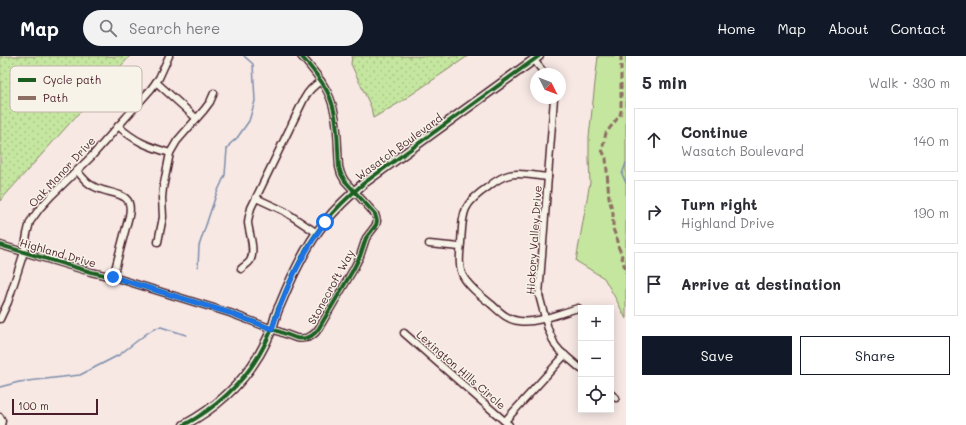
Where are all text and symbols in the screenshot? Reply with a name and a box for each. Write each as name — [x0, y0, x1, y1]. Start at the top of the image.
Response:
search box — [83, 10, 363, 46]
text: Map — [20, 16, 59, 41]
icon: search — [97, 17, 119, 39]
text: Search here — [129, 18, 220, 38]
text: Home — [717, 19, 755, 38]
text: Map — [777, 19, 806, 38]
text: About — [828, 19, 869, 38]
text: Contact — [891, 19, 946, 38]
legend — [10, 66, 142, 112]
north arrow — [530, 68, 566, 104]
text: 5 min — [642, 71, 687, 93]
text: Cycle path — [43, 72, 101, 87]
text: Walk · 330 m — [869, 74, 950, 91]
text: Path — [43, 90, 68, 105]
street label: Wasatch Boulevard — [352, 110, 445, 183]
text: Continue — [681, 122, 748, 142]
icon: ahead — [643, 129, 665, 151]
text: 140 m — [913, 132, 949, 149]
street label: Oak Manor Drive — [25, 133, 98, 210]
text: Wasatch Boulevard — [681, 142, 804, 159]
street label: Hickory Valley Drive — [522, 185, 545, 295]
text: Turn right — [681, 194, 758, 214]
icon: right — [643, 201, 665, 223]
text: 190 m — [913, 204, 949, 221]
route start — [316, 213, 334, 231]
text: Highland Drive — [681, 214, 774, 231]
street label: Highland Drive — [18, 234, 98, 271]
street label: Stonecroft Way — [304, 246, 358, 327]
route end — [104, 268, 122, 286]
icon: arrive — [643, 273, 665, 295]
text: Arrive at destination — [681, 274, 841, 294]
map controls — [578, 305, 614, 413]
button: + — [578, 305, 614, 341]
street label: Lexington Hills Circle — [414, 327, 509, 413]
button: Save — [642, 336, 792, 375]
button: Share — [800, 336, 950, 375]
button: − — [578, 341, 614, 377]
button: locate — [578, 377, 614, 413]
scale bar — [12, 397, 98, 416]
text: 100 m — [18, 398, 49, 413]

